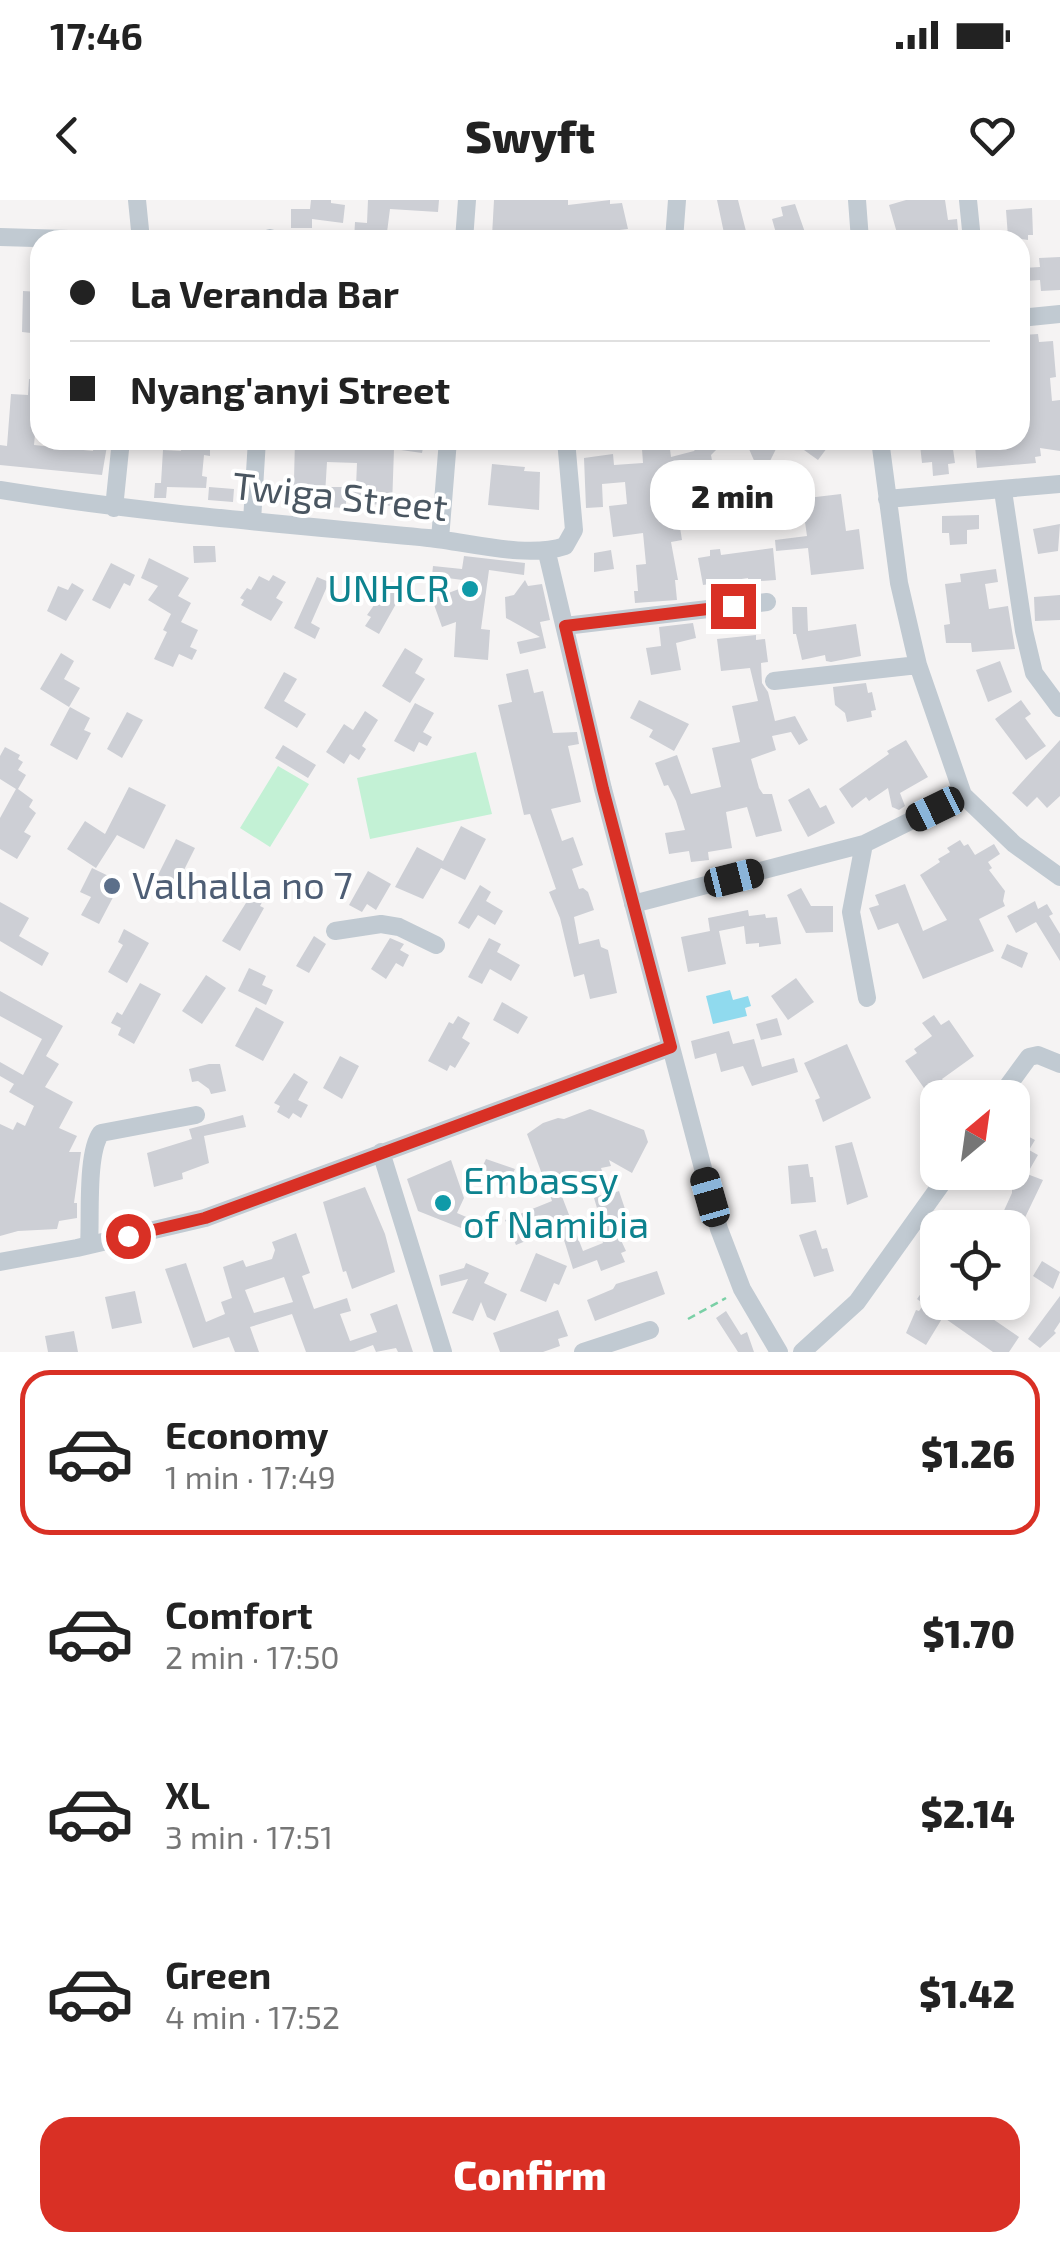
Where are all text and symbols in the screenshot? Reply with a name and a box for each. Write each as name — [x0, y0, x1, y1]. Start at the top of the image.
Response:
text: 17:46 — [50, 12, 143, 58]
icon: back — [40, 108, 95, 163]
text: Swyft — [465, 108, 595, 162]
icon: heart — [965, 108, 1020, 163]
text: La Veranda Bar — [130, 270, 399, 316]
text: Nyang'anyi Street — [130, 366, 450, 412]
street label: Twiga Street — [230, 461, 450, 529]
callout: 2 min — [650, 461, 816, 531]
text: 2 min — [691, 476, 774, 514]
place label: UNHCR — [327, 564, 450, 610]
marker: UNHCR — [459, 578, 481, 600]
route end — [711, 584, 756, 629]
car — [901, 782, 969, 836]
car — [701, 856, 767, 900]
place label: Valhalla no 7 — [132, 861, 353, 907]
marker: Valhalla no 7 — [101, 875, 123, 897]
north arrow — [920, 1080, 1030, 1190]
map controls — [920, 1080, 1030, 1320]
place label: Embassy of Namibia — [463, 1156, 649, 1246]
car — [687, 1164, 733, 1230]
marker: Embassy of Namibia — [432, 1192, 454, 1214]
button: locate — [920, 1210, 1030, 1320]
route start — [106, 1214, 151, 1259]
icon: car — [45, 1408, 135, 1498]
text: Economy — [165, 1411, 329, 1457]
text: $1.26 — [921, 1430, 1015, 1476]
text: 1 min · 17:49 — [165, 1457, 336, 1495]
icon: car — [45, 1588, 135, 1678]
text: Comfort — [165, 1591, 313, 1637]
text: $1.70 — [922, 1610, 1015, 1656]
text: 2 min · 17:50 — [165, 1637, 340, 1675]
icon: car — [45, 1768, 135, 1858]
text: XL — [165, 1771, 210, 1817]
text: $2.14 — [920, 1790, 1015, 1836]
text: 3 min · 17:51 — [165, 1817, 333, 1855]
icon: car — [45, 1948, 135, 2038]
text: Green — [165, 1951, 271, 1997]
text: $1.42 — [919, 1970, 1015, 2016]
text: 4 min · 17:52 — [165, 1997, 340, 2035]
button: Confirm — [40, 2117, 1020, 2232]

